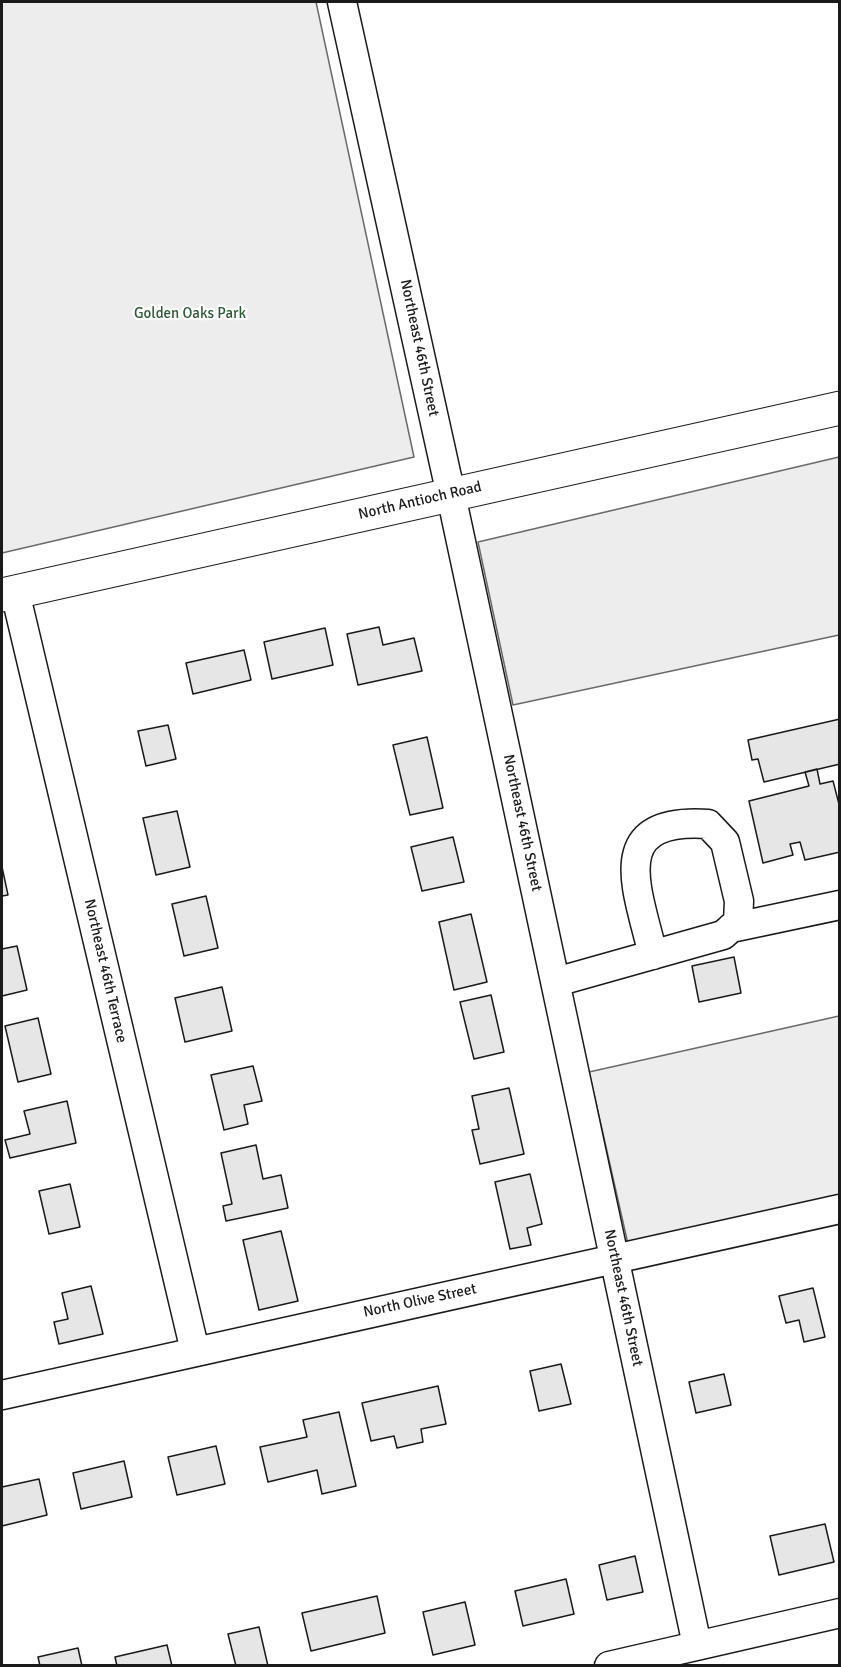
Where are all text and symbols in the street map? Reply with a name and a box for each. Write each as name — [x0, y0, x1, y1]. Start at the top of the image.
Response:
street label: Northeast 46th Street — [396, 278, 442, 418]
park label: Golden Oaks Park — [134, 305, 246, 323]
street label: North Antioch Road — [357, 478, 483, 524]
street label: Northeast 46th Street — [499, 753, 545, 893]
street label: Northeast 46th Terrace — [80, 897, 130, 1045]
street label: Northeast 46th Street — [600, 1228, 646, 1368]
street label: North Olive Street — [362, 1280, 478, 1322]

